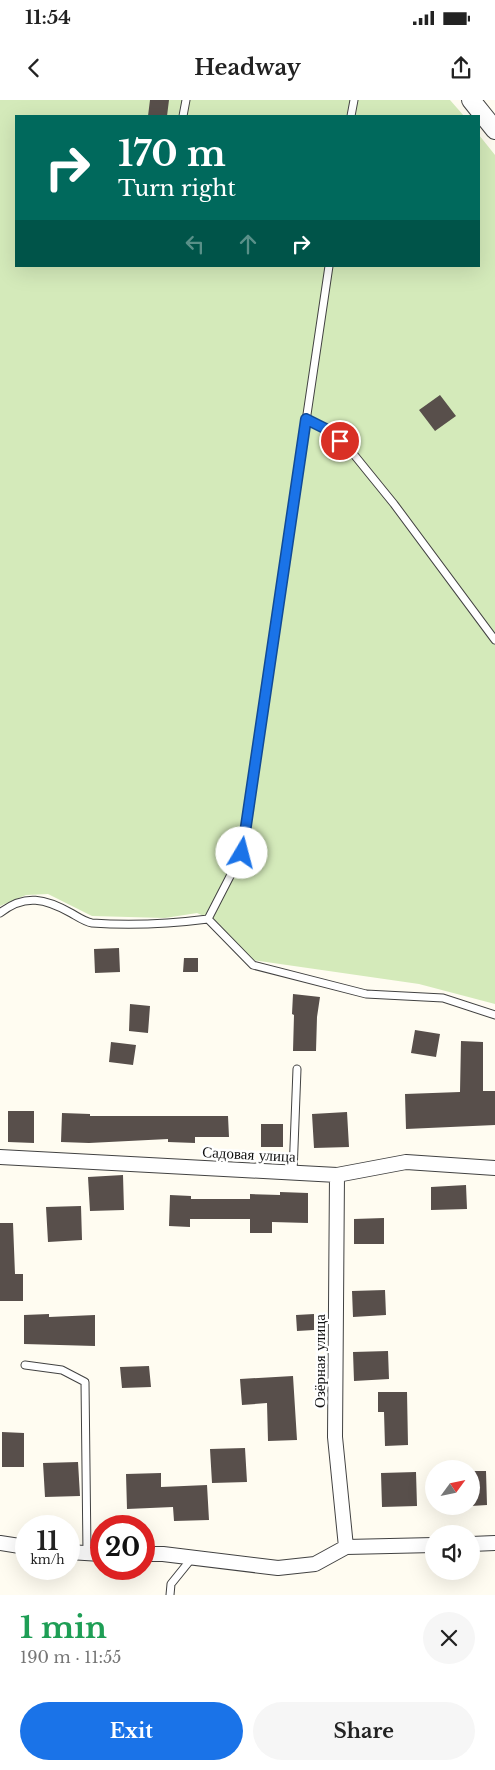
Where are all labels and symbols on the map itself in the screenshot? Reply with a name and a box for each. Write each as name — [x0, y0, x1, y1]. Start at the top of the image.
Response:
pin — [319, 420, 361, 462]
position arrow — [215, 826, 267, 878]
street label: Садовая улица — [202, 1142, 297, 1166]
street label: Озёрная улица — [310, 1314, 329, 1408]
north arrow — [425, 1460, 480, 1515]
speed limit sign: 20 — [90, 1515, 155, 1580]

